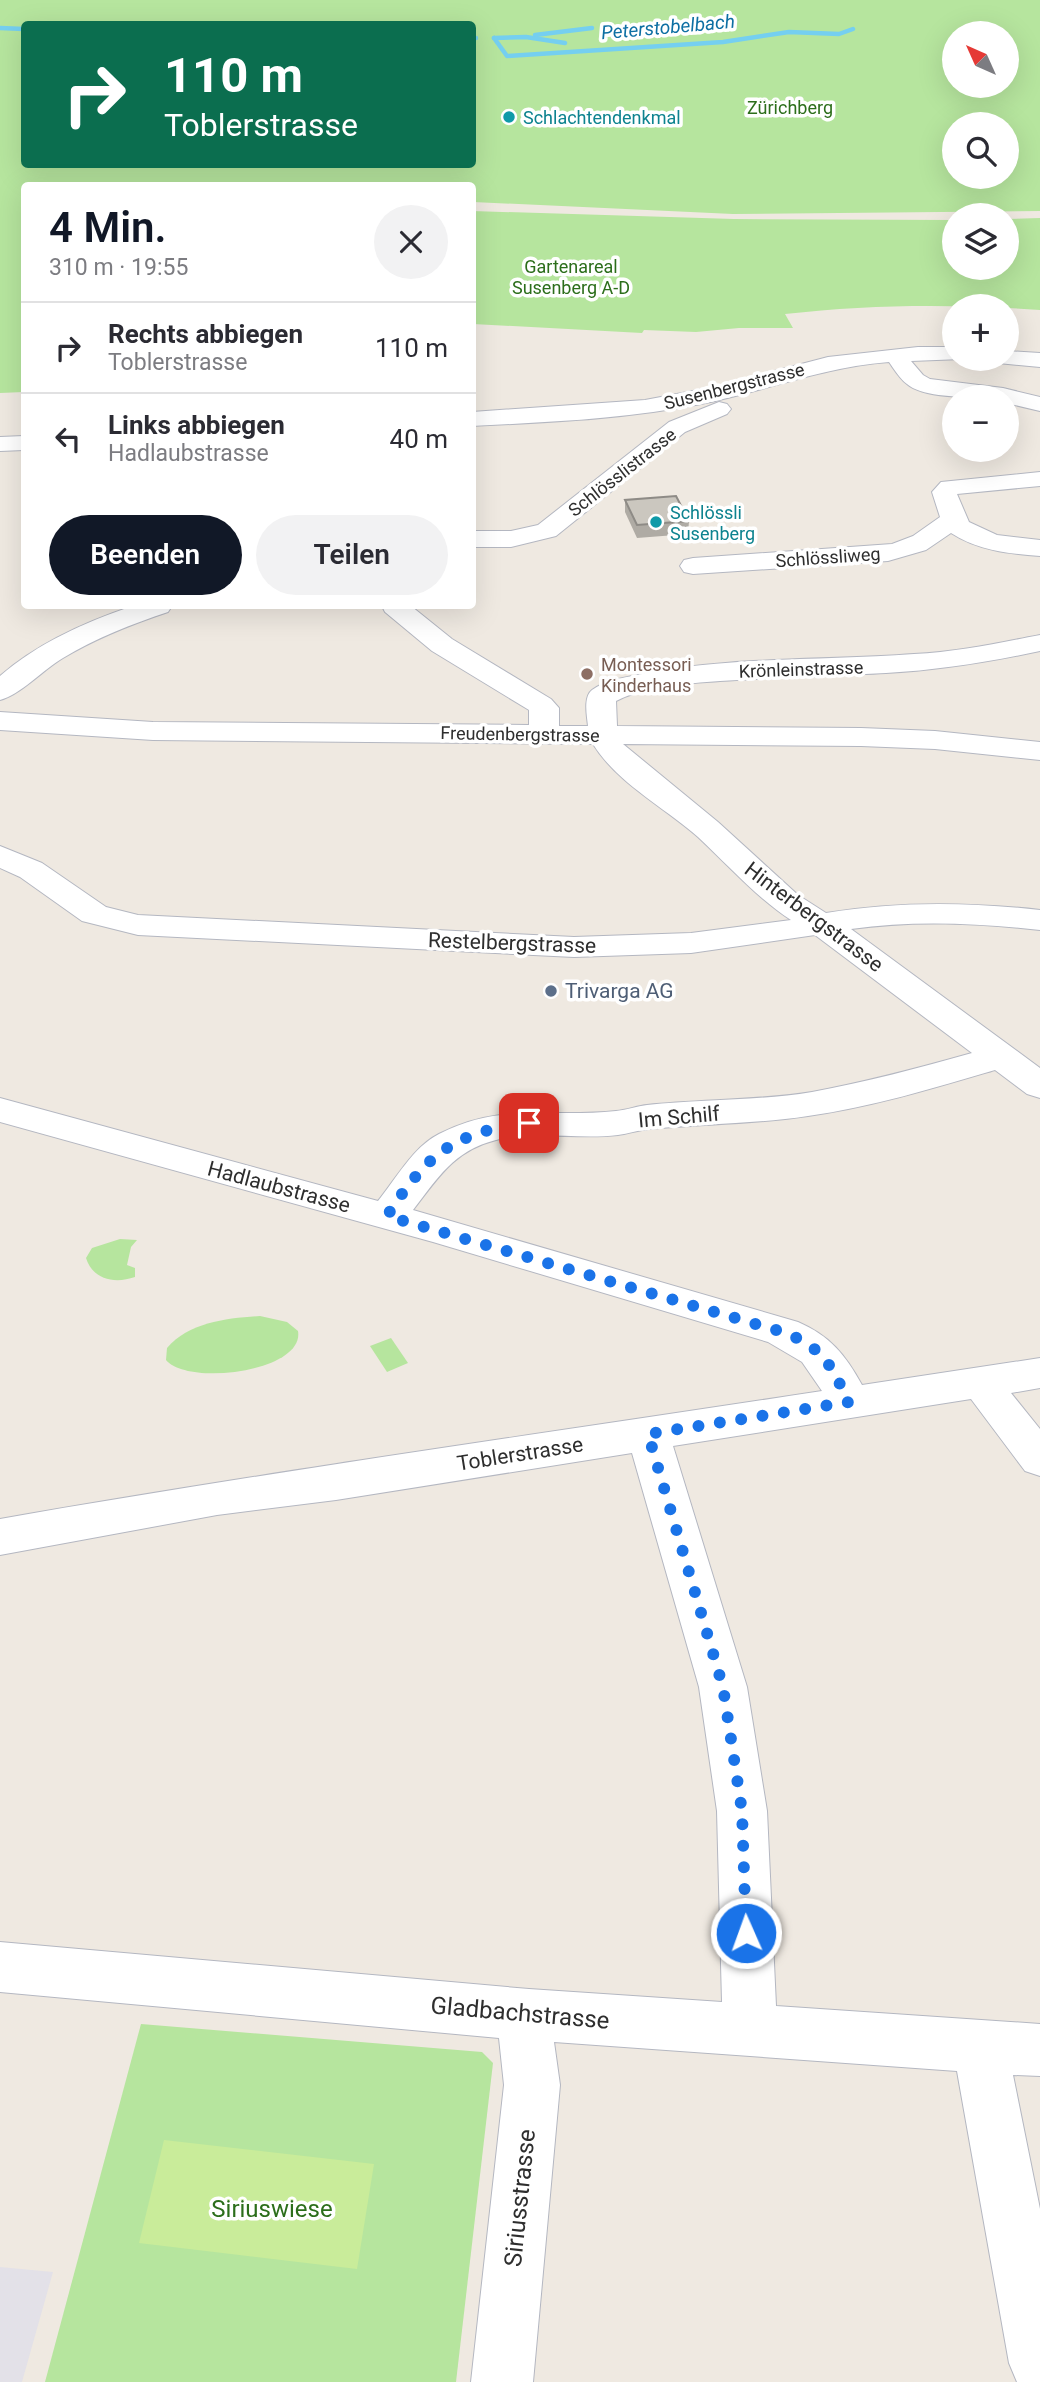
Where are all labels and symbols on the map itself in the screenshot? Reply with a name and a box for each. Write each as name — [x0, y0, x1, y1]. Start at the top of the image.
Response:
water label: Peterstobelbach — [600, 10, 736, 44]
north arrow — [942, 21, 1018, 98]
park label: Zürichberg — [747, 97, 833, 118]
place label: Schlachtendenkmal — [523, 107, 681, 128]
marker: Schlachtendenkmal — [501, 109, 517, 125]
park label: Gartenareal Susenberg A-D — [512, 256, 630, 298]
street label: Susenbergstrasse — [662, 358, 806, 414]
street label: Schlösslistrasse — [564, 423, 680, 521]
place label: Schlössli Susenberg — [670, 502, 755, 544]
marker: Schlössli Susenberg — [648, 514, 664, 530]
street label: Schlössliweg — [775, 543, 881, 571]
place label: Montessori Kinderhaus — [601, 654, 692, 696]
street label: Krönleinstrasse — [738, 656, 864, 682]
marker: Montessori Kinderhaus — [579, 666, 595, 682]
street label: Freudenbergstrasse — [440, 722, 600, 746]
street label: Hinterbergstrasse — [740, 857, 888, 977]
street label: Restelbergstrasse — [427, 928, 597, 958]
place label: Trivarga AG — [565, 979, 674, 1003]
marker: Trivarga AG — [543, 983, 559, 999]
pin — [499, 1093, 559, 1153]
street label: Im Schilf — [637, 1101, 722, 1133]
street label: Hadlaubstrasse — [205, 1156, 353, 1218]
street label: Toblerstrasse — [455, 1432, 585, 1476]
position arrow — [709, 1896, 783, 1970]
street label: Gladbachstrasse — [429, 1991, 611, 2035]
street label: Siriusstrasse — [499, 2128, 541, 2268]
park label: Siriuswiese — [211, 2195, 333, 2223]

